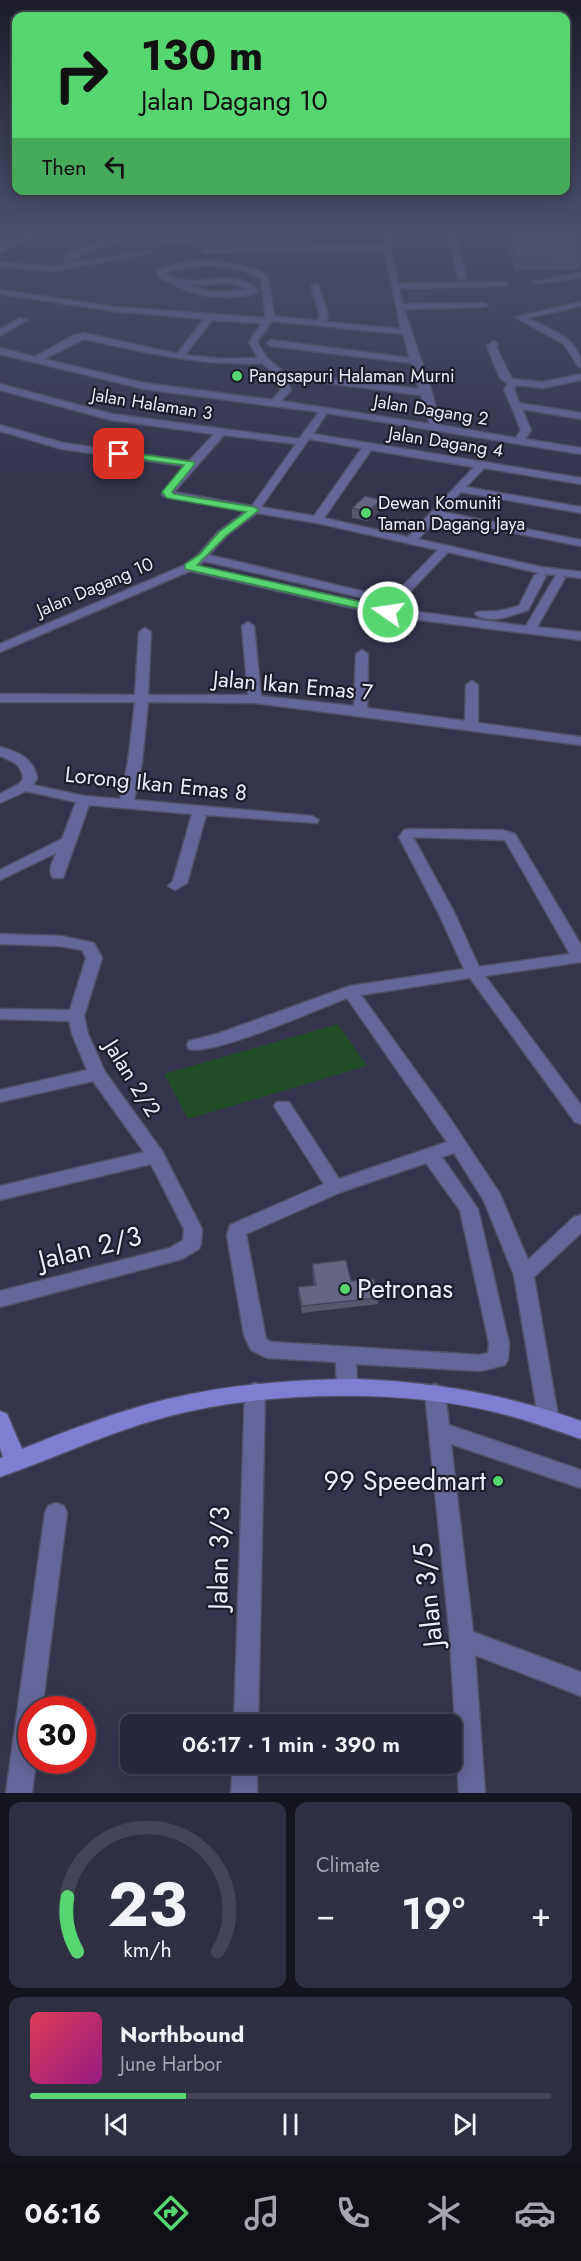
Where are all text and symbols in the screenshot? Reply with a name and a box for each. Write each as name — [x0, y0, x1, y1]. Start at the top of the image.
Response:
text: 130 m — [141, 25, 263, 86]
icon: right — [42, 36, 120, 114]
text: Jalan Dagang 10 — [141, 81, 328, 120]
icon: left — [99, 150, 132, 183]
text: Then — [42, 151, 87, 183]
place label: Pangsapuri Halaman Murni — [249, 363, 455, 389]
marker: Pangsapuri Halaman Murni — [230, 369, 244, 383]
street label: Jalan Halaman 3 — [88, 381, 215, 426]
street label: Jalan Dagang 2 — [370, 388, 490, 432]
street label: Jalan Dagang 4 — [385, 420, 505, 464]
pin — [93, 428, 144, 479]
icon: arrive — [102, 437, 135, 470]
place label: Dewan Komuniti Taman Dagang Jaya — [378, 490, 525, 537]
marker: Dewan Komuniti Taman Dagang Jaya — [359, 506, 373, 520]
street label: Jalan Dagang 10 — [31, 551, 158, 624]
position arrow — [356, 580, 420, 644]
street label: Jalan Ikan Emas 7 — [209, 662, 375, 708]
street label: Lorong Ikan Emas 8 — [63, 758, 249, 808]
street label: Jalan 2/2 — [95, 1030, 169, 1123]
street label: Jalan 2/3 — [31, 1216, 146, 1280]
place label: Petronas — [357, 1269, 453, 1308]
marker: Petronas — [338, 1282, 352, 1296]
place label: 99 Speedmart — [324, 1461, 487, 1500]
marker: 99 Speedmart — [491, 1474, 505, 1488]
street label: Jalan 3/3 — [198, 1506, 239, 1613]
street label: Jalan 3/5 — [403, 1541, 453, 1652]
speed limit sign: 30 — [18, 1696, 96, 1774]
text: 06:17 · 1 min · 390 m — [182, 1728, 400, 1760]
text: Climate — [316, 1851, 380, 1880]
text: 23 — [108, 1859, 187, 1949]
text: 19° — [401, 1881, 465, 1946]
text: − — [316, 1891, 335, 1938]
text: + — [531, 1891, 551, 1938]
text: km/h — [123, 1934, 172, 1965]
text: Northbound — [120, 2018, 244, 2050]
text: June Harbor — [120, 2050, 222, 2079]
icon: previous — [100, 2108, 133, 2141]
icon: pause — [274, 2108, 307, 2141]
icon: next — [448, 2108, 481, 2141]
icon: directions — [150, 2192, 192, 2234]
icon: music — [241, 2192, 283, 2234]
icon: phone — [332, 2192, 374, 2234]
icon: climate — [423, 2192, 465, 2234]
icon: car — [514, 2192, 556, 2234]
text: 06:16 — [25, 2194, 101, 2233]

